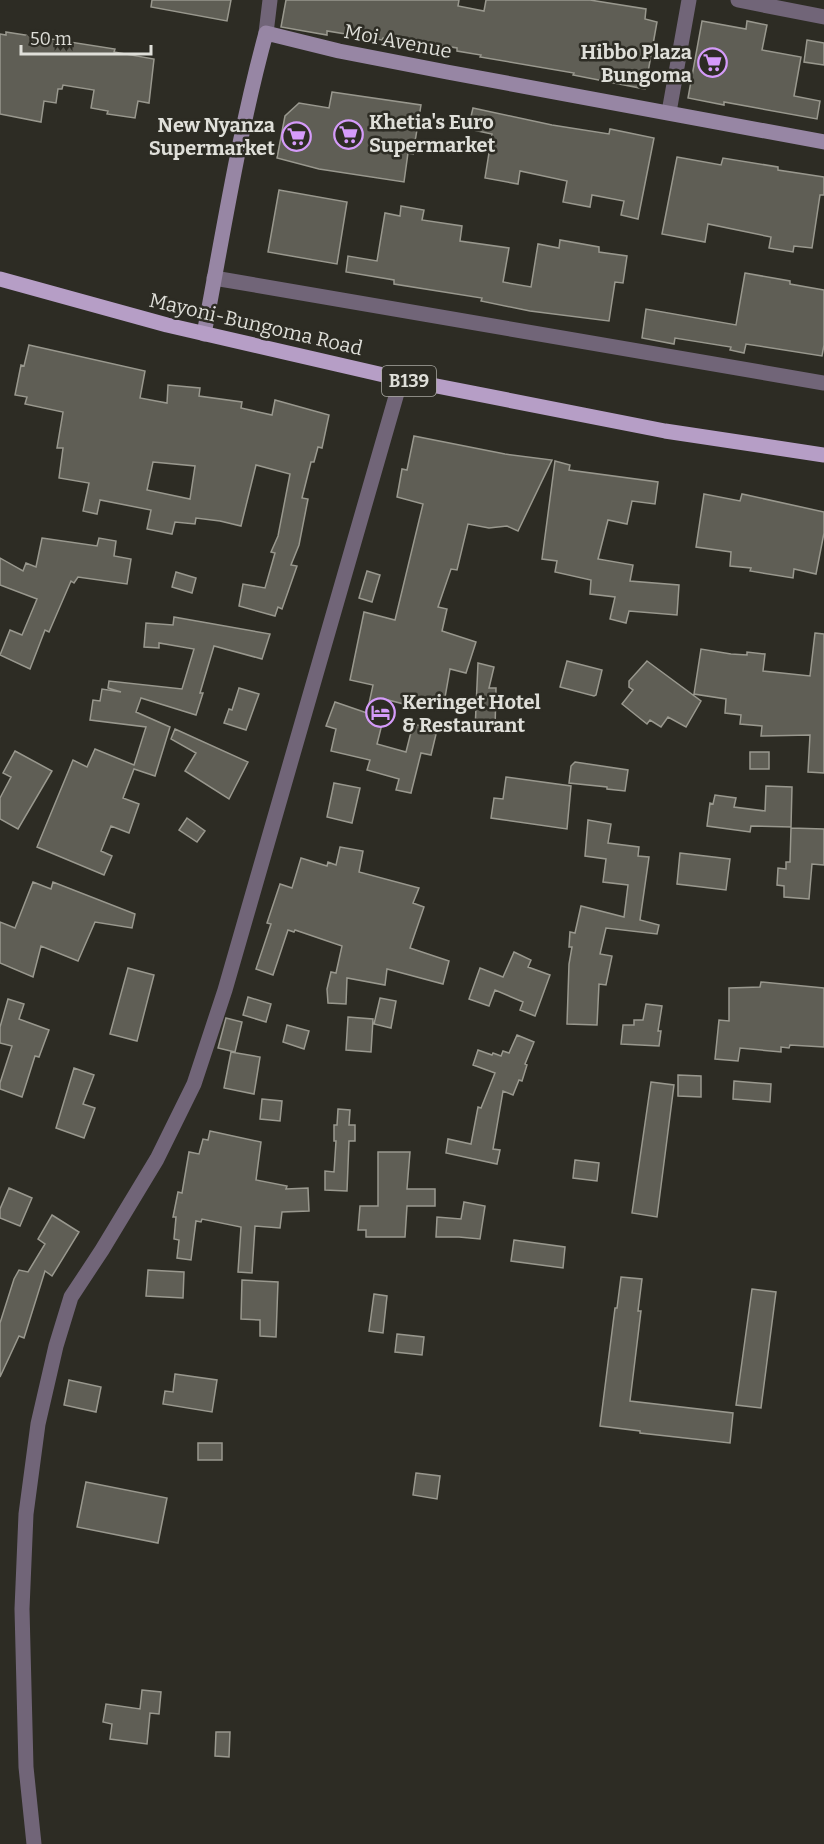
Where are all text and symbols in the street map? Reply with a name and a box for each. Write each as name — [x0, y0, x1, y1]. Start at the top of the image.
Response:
scale bar — [21, 18, 152, 56]
street label: Moi Avenue — [342, 19, 454, 63]
text: 50 m — [30, 28, 72, 50]
place label: Hibbo Plaza Bungoma — [581, 40, 692, 87]
supermarket icon: Hibbo Plaza Bungoma — [697, 47, 729, 79]
place label: Khetia's Euro Supermarket — [369, 110, 495, 157]
place label: New Nyanza Supermarket — [149, 113, 275, 160]
supermarket icon: Khetia's Euro Supermarket — [332, 118, 364, 150]
supermarket icon: New Nyanza Supermarket — [280, 121, 312, 153]
street label: Mayoni-Bungoma Road — [147, 288, 365, 360]
road number: B139 — [382, 366, 436, 396]
place label: Keringet Hotel & Restaurant — [402, 690, 541, 737]
hotel icon: Keringet Hotel & Restaurant — [365, 697, 397, 729]

